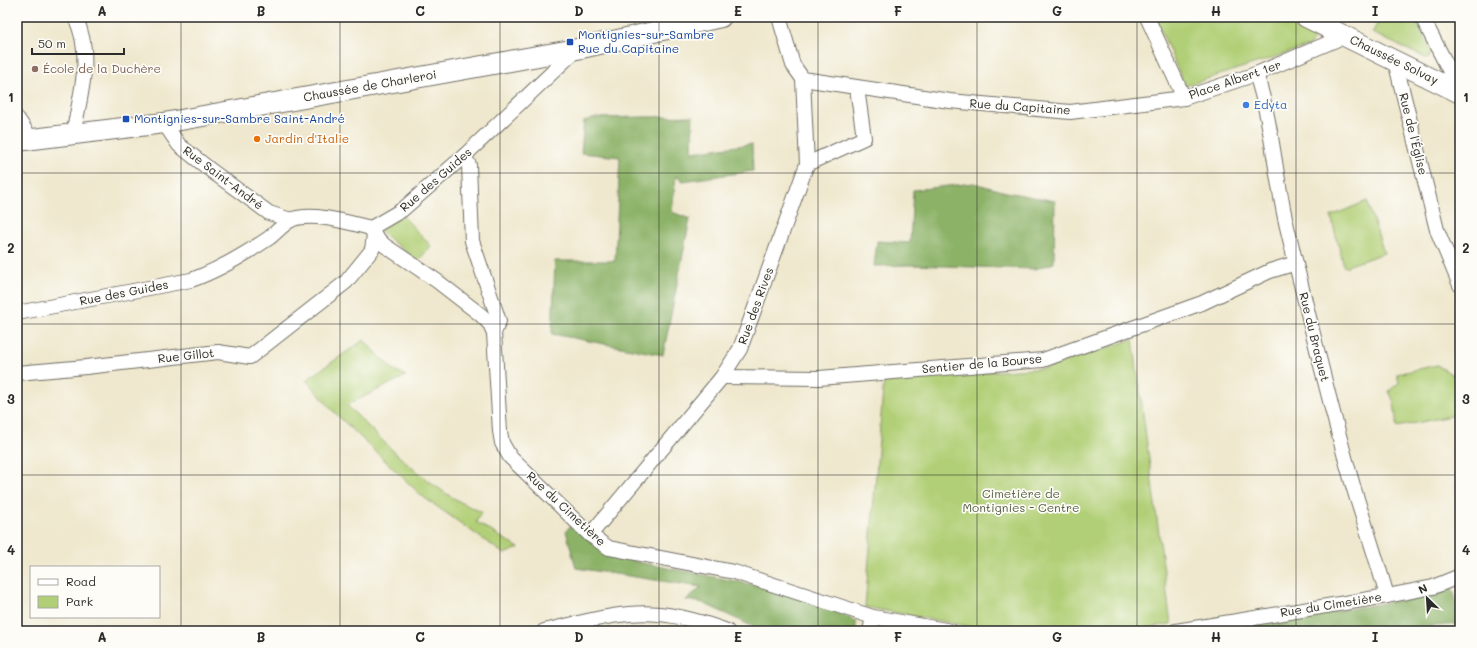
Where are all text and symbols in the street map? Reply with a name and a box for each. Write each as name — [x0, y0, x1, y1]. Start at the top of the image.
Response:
text: A — [97, 2, 107, 19]
text: B — [257, 2, 266, 19]
text: C — [415, 2, 425, 19]
text: D — [574, 2, 584, 19]
text: E — [734, 2, 742, 19]
text: F — [894, 2, 902, 19]
text: G — [1052, 2, 1062, 19]
text: H — [1211, 2, 1221, 19]
text: I — [1372, 2, 1379, 19]
place label: Montignies-sur-Sambre Rue du Capitaine — [578, 26, 714, 56]
scale bar — [32, 30, 124, 56]
street label: Chaussée Solvay — [1347, 31, 1441, 87]
text: 50 m — [38, 35, 66, 51]
marker: Montignies-sur-Sambre Rue du Capitaine — [565, 37, 575, 47]
street label: Place Albert 1er — [1186, 56, 1283, 102]
place label: École de la Duchère — [43, 60, 161, 76]
marker: École de la Duchère — [30, 64, 40, 74]
street label: Chaussée de Charleroi — [302, 65, 438, 105]
text: 1 — [8, 88, 14, 105]
text: 1 — [1463, 88, 1469, 105]
street label: Rue de l'Église — [1396, 91, 1432, 176]
street label: Rue du Capitaine — [969, 94, 1071, 118]
place label: Edyta — [1254, 96, 1288, 112]
marker: Edyta — [1241, 100, 1251, 110]
place label: Montignies-sur-Sambre Saint-André — [134, 110, 345, 126]
marker: Montignies-sur-Sambre Saint-André — [121, 114, 131, 124]
place label: Jardin d'Italie — [265, 130, 349, 146]
marker: Jardin d'Italie — [252, 134, 262, 144]
street label: Rue Saint-André — [180, 142, 267, 213]
street label: Rue des Guides — [396, 144, 475, 215]
text: 2 — [7, 239, 15, 256]
text: 2 — [1462, 239, 1470, 256]
street label: Rue des Rives — [734, 265, 777, 347]
street label: Rue des Guides — [78, 276, 170, 308]
street label: Rue du Braquet — [1296, 290, 1334, 383]
street label: Rue Gillot — [157, 344, 215, 366]
street label: Sentier de la Bourse — [921, 350, 1043, 376]
text: 3 — [7, 390, 15, 407]
text: 3 — [1462, 390, 1470, 407]
street label: Rue du Cimetière — [524, 467, 610, 549]
park label: Cimetière de Montignies - Centre — [963, 485, 1079, 515]
text: 4 — [7, 541, 15, 558]
text: 4 — [1462, 541, 1470, 558]
legend — [30, 566, 160, 618]
text: Road — [66, 573, 96, 589]
north arrow — [1407, 578, 1447, 618]
text: N — [1416, 580, 1430, 597]
street label: Rue du Cimetière — [1279, 588, 1383, 620]
text: Park — [66, 593, 93, 609]
text: A — [97, 628, 107, 645]
text: B — [257, 628, 266, 645]
text: C — [415, 628, 425, 645]
text: D — [574, 628, 584, 645]
text: E — [734, 628, 742, 645]
text: F — [894, 628, 902, 645]
text: G — [1052, 628, 1062, 645]
text: H — [1211, 628, 1221, 645]
text: I — [1372, 628, 1379, 645]

